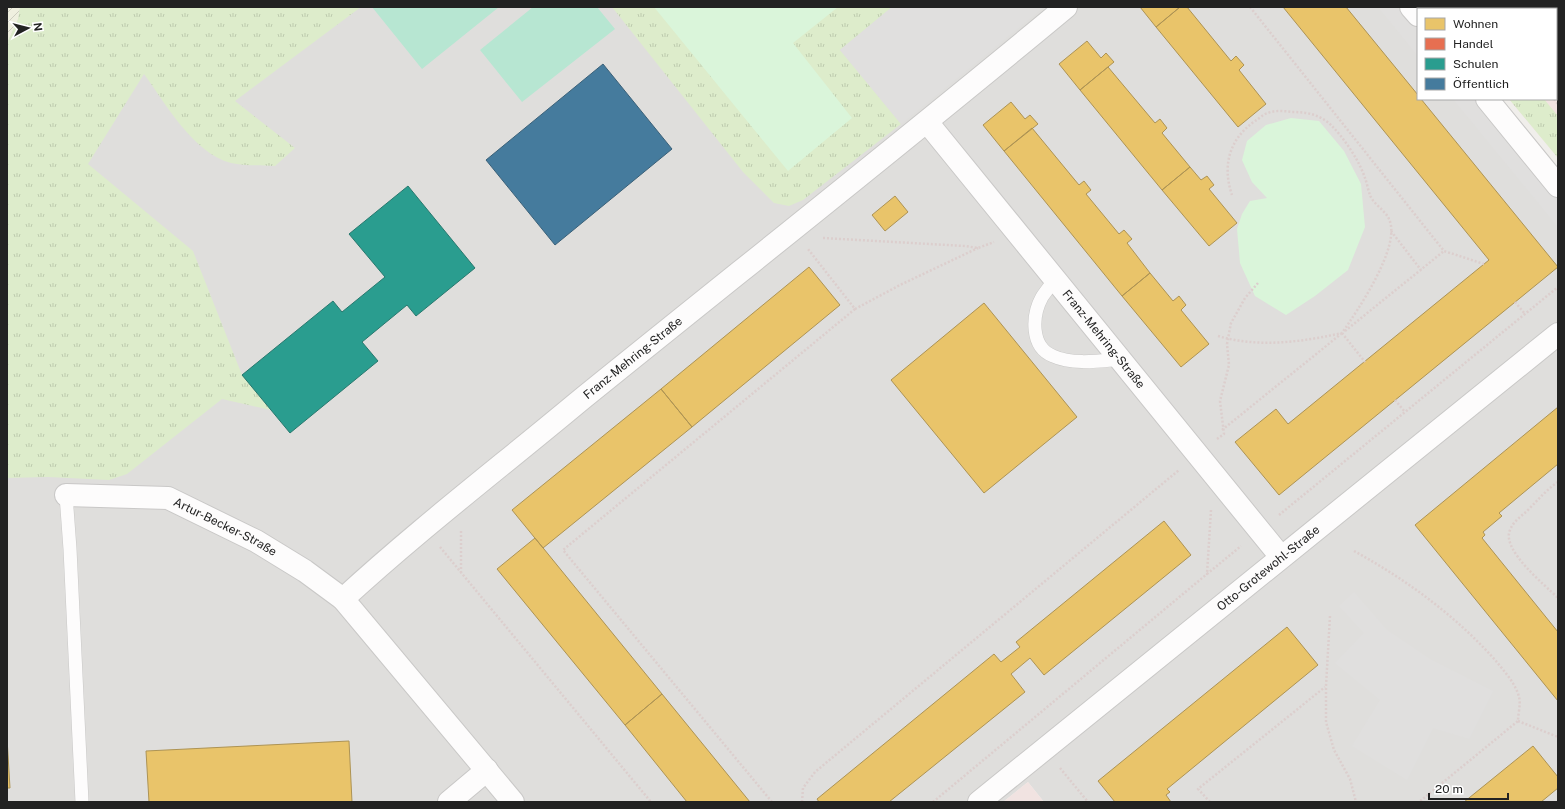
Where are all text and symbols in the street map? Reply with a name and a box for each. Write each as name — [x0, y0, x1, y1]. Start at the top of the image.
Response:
north arrow — [8, 8, 48, 48]
legend — [1417, 8, 1557, 100]
text: Wohnen — [1453, 17, 1498, 31]
text: N — [31, 22, 44, 32]
text: Handel — [1453, 37, 1494, 51]
text: Schulen — [1453, 57, 1499, 71]
text: Öffentlich — [1453, 77, 1509, 91]
street label: Franz-Mehring-Straße — [1060, 287, 1148, 391]
street label: Franz-Mehring-Straße — [581, 314, 685, 402]
street label: Artur-Becker-Straße — [171, 495, 279, 559]
street label: Otto-Grotewohl-Straße — [1214, 522, 1323, 614]
scale bar — [1429, 775, 1508, 801]
text: 20 m — [1435, 782, 1463, 796]

